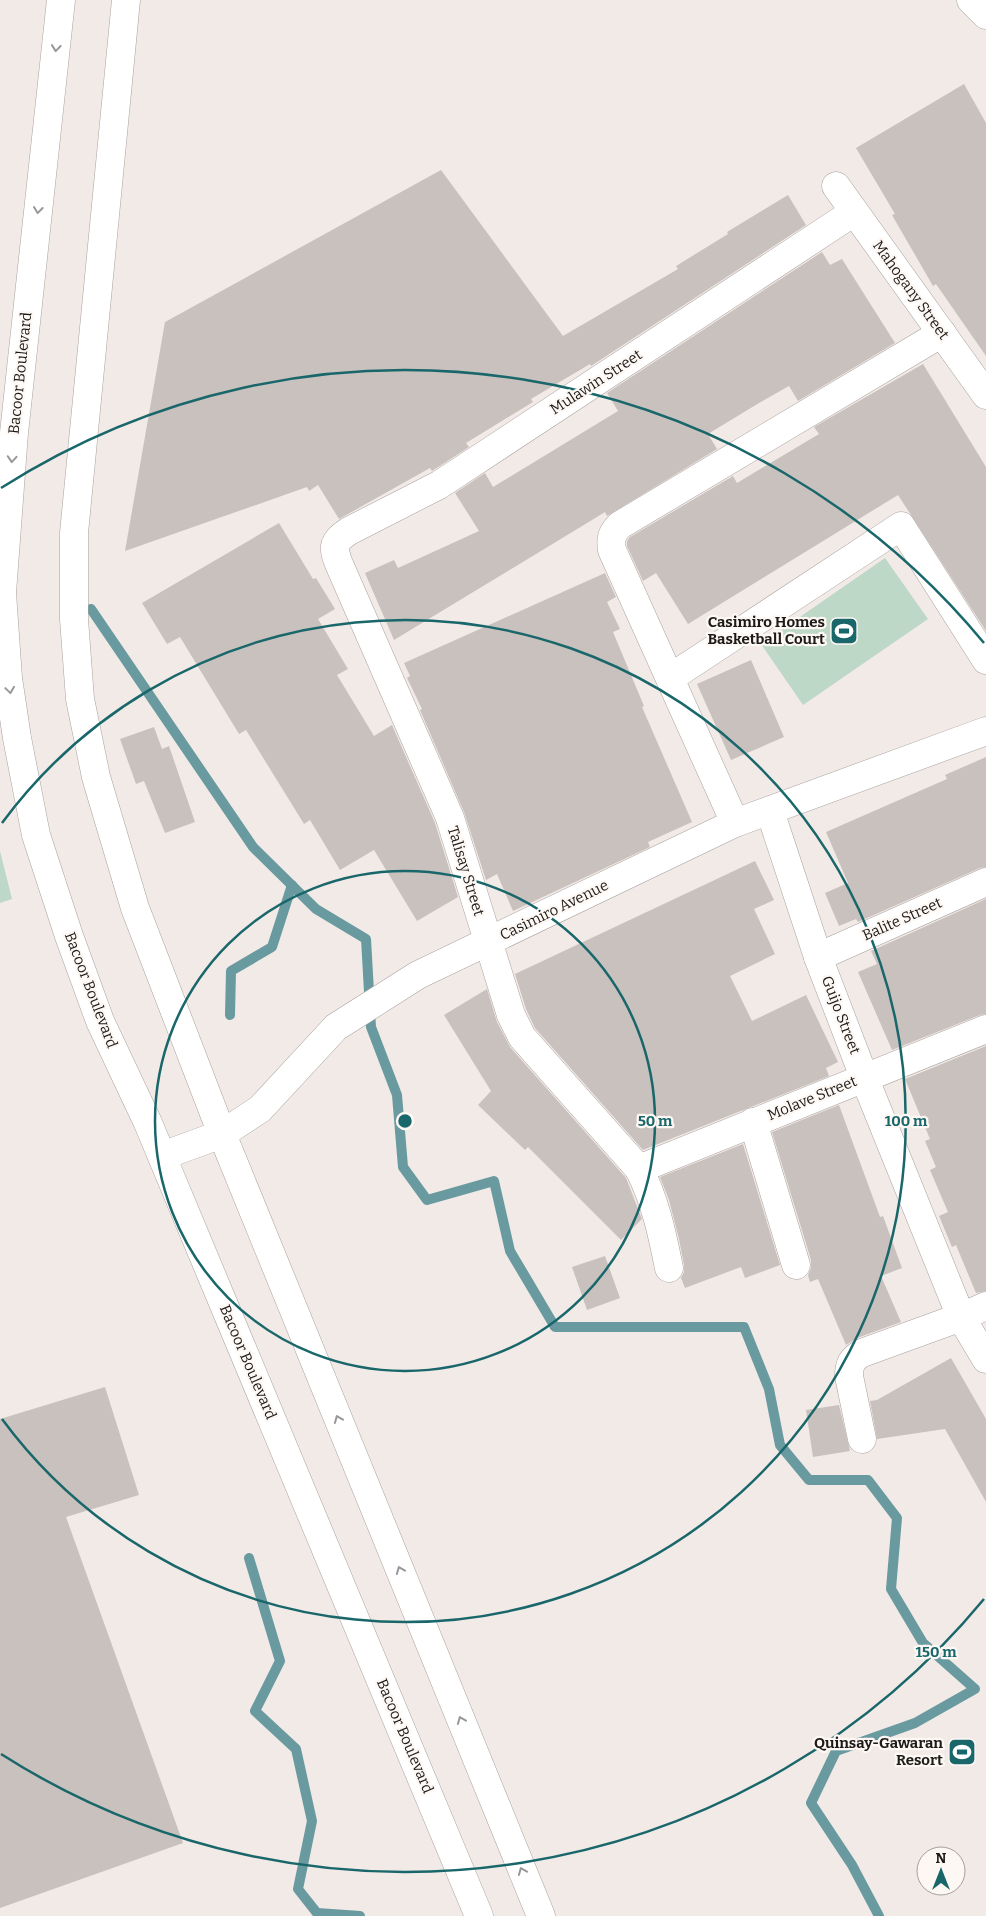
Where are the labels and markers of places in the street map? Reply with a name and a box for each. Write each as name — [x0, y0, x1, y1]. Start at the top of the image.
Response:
place label: Casimiro Homes Basketball Court — [708, 613, 825, 648]
sports icon: Casimiro Homes Basketball Court — [829, 616, 859, 646]
centre of rings — [396, 1112, 414, 1130]
place label: Quinsay-Gawaran Resort — [814, 1734, 943, 1769]
sports icon: Quinsay-Gawaran Resort — [947, 1737, 977, 1767]

